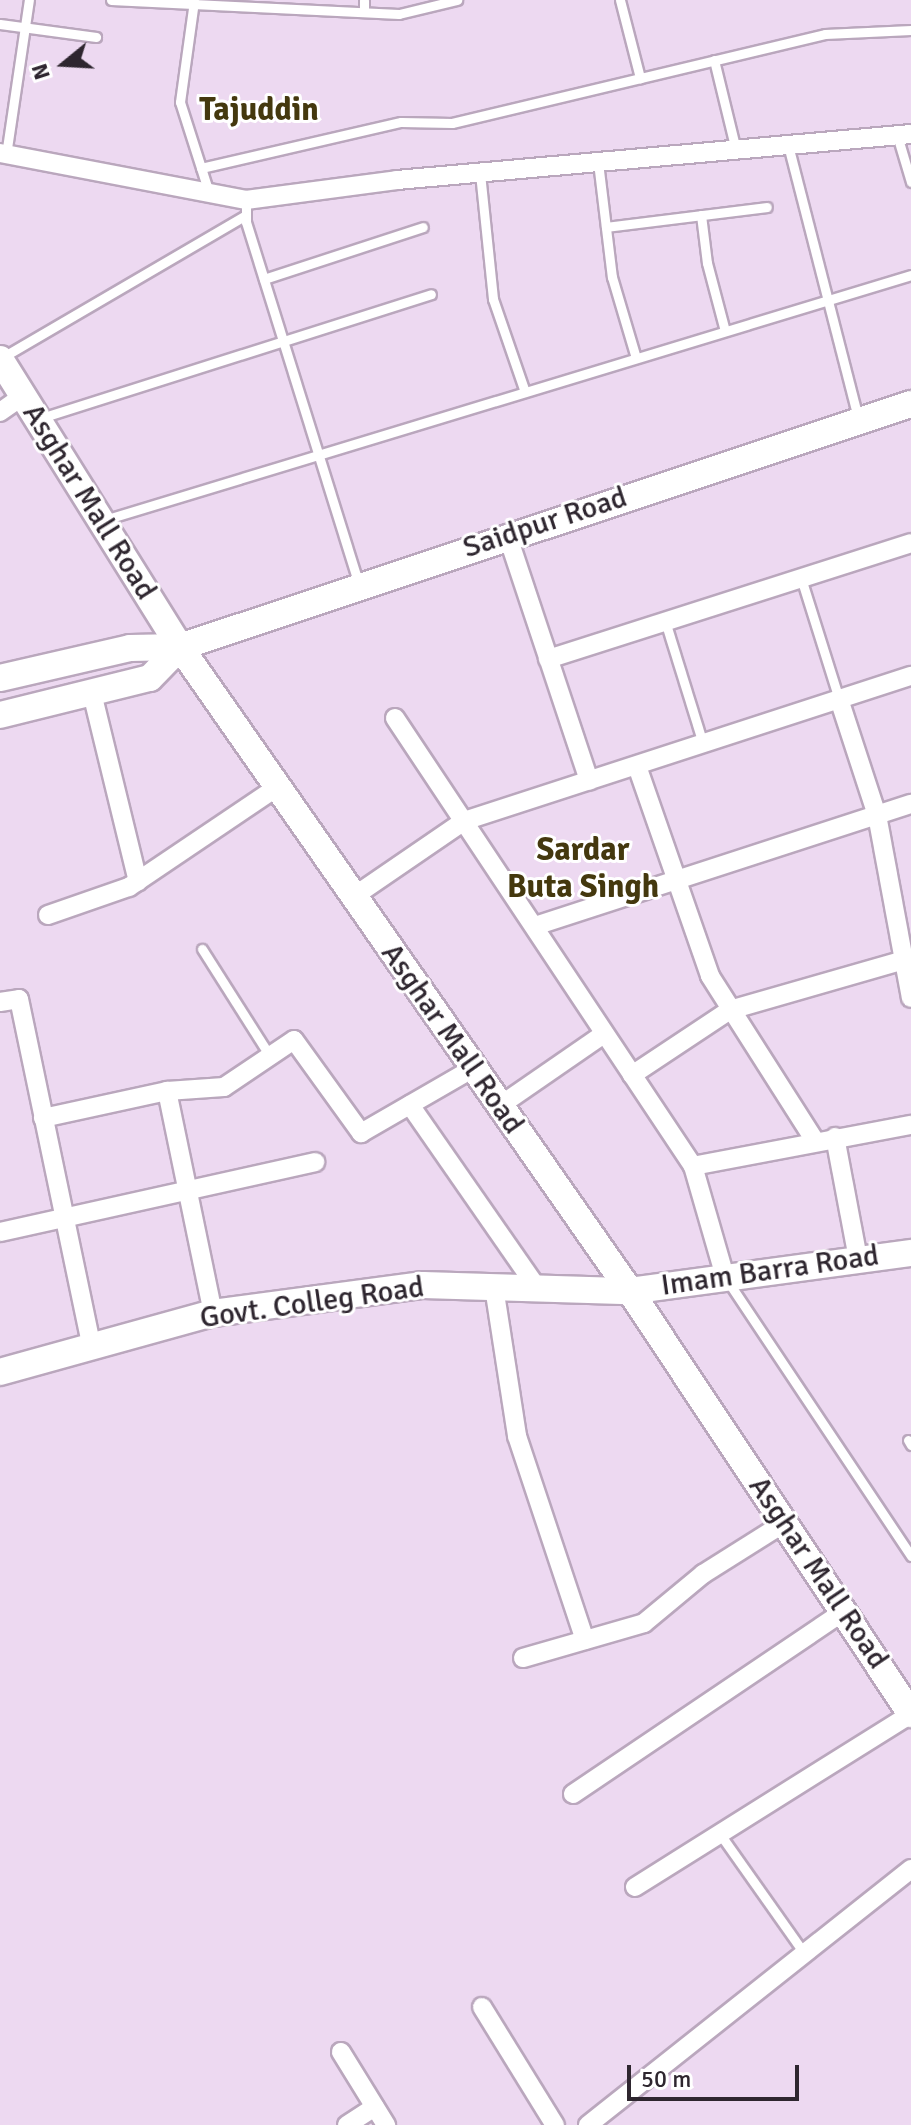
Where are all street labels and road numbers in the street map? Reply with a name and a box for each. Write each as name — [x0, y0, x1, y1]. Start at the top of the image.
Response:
street label: Asghar Mall Road — [14, 397, 164, 607]
street label: Saidpur Road — [459, 480, 631, 566]
street label: Asghar Mall Road — [373, 937, 531, 1141]
street label: Imam Barra Road — [659, 1238, 881, 1304]
street label: Govt. Colleg Road — [198, 1269, 426, 1337]
street label: Asghar Mall Road — [740, 1470, 896, 1676]

